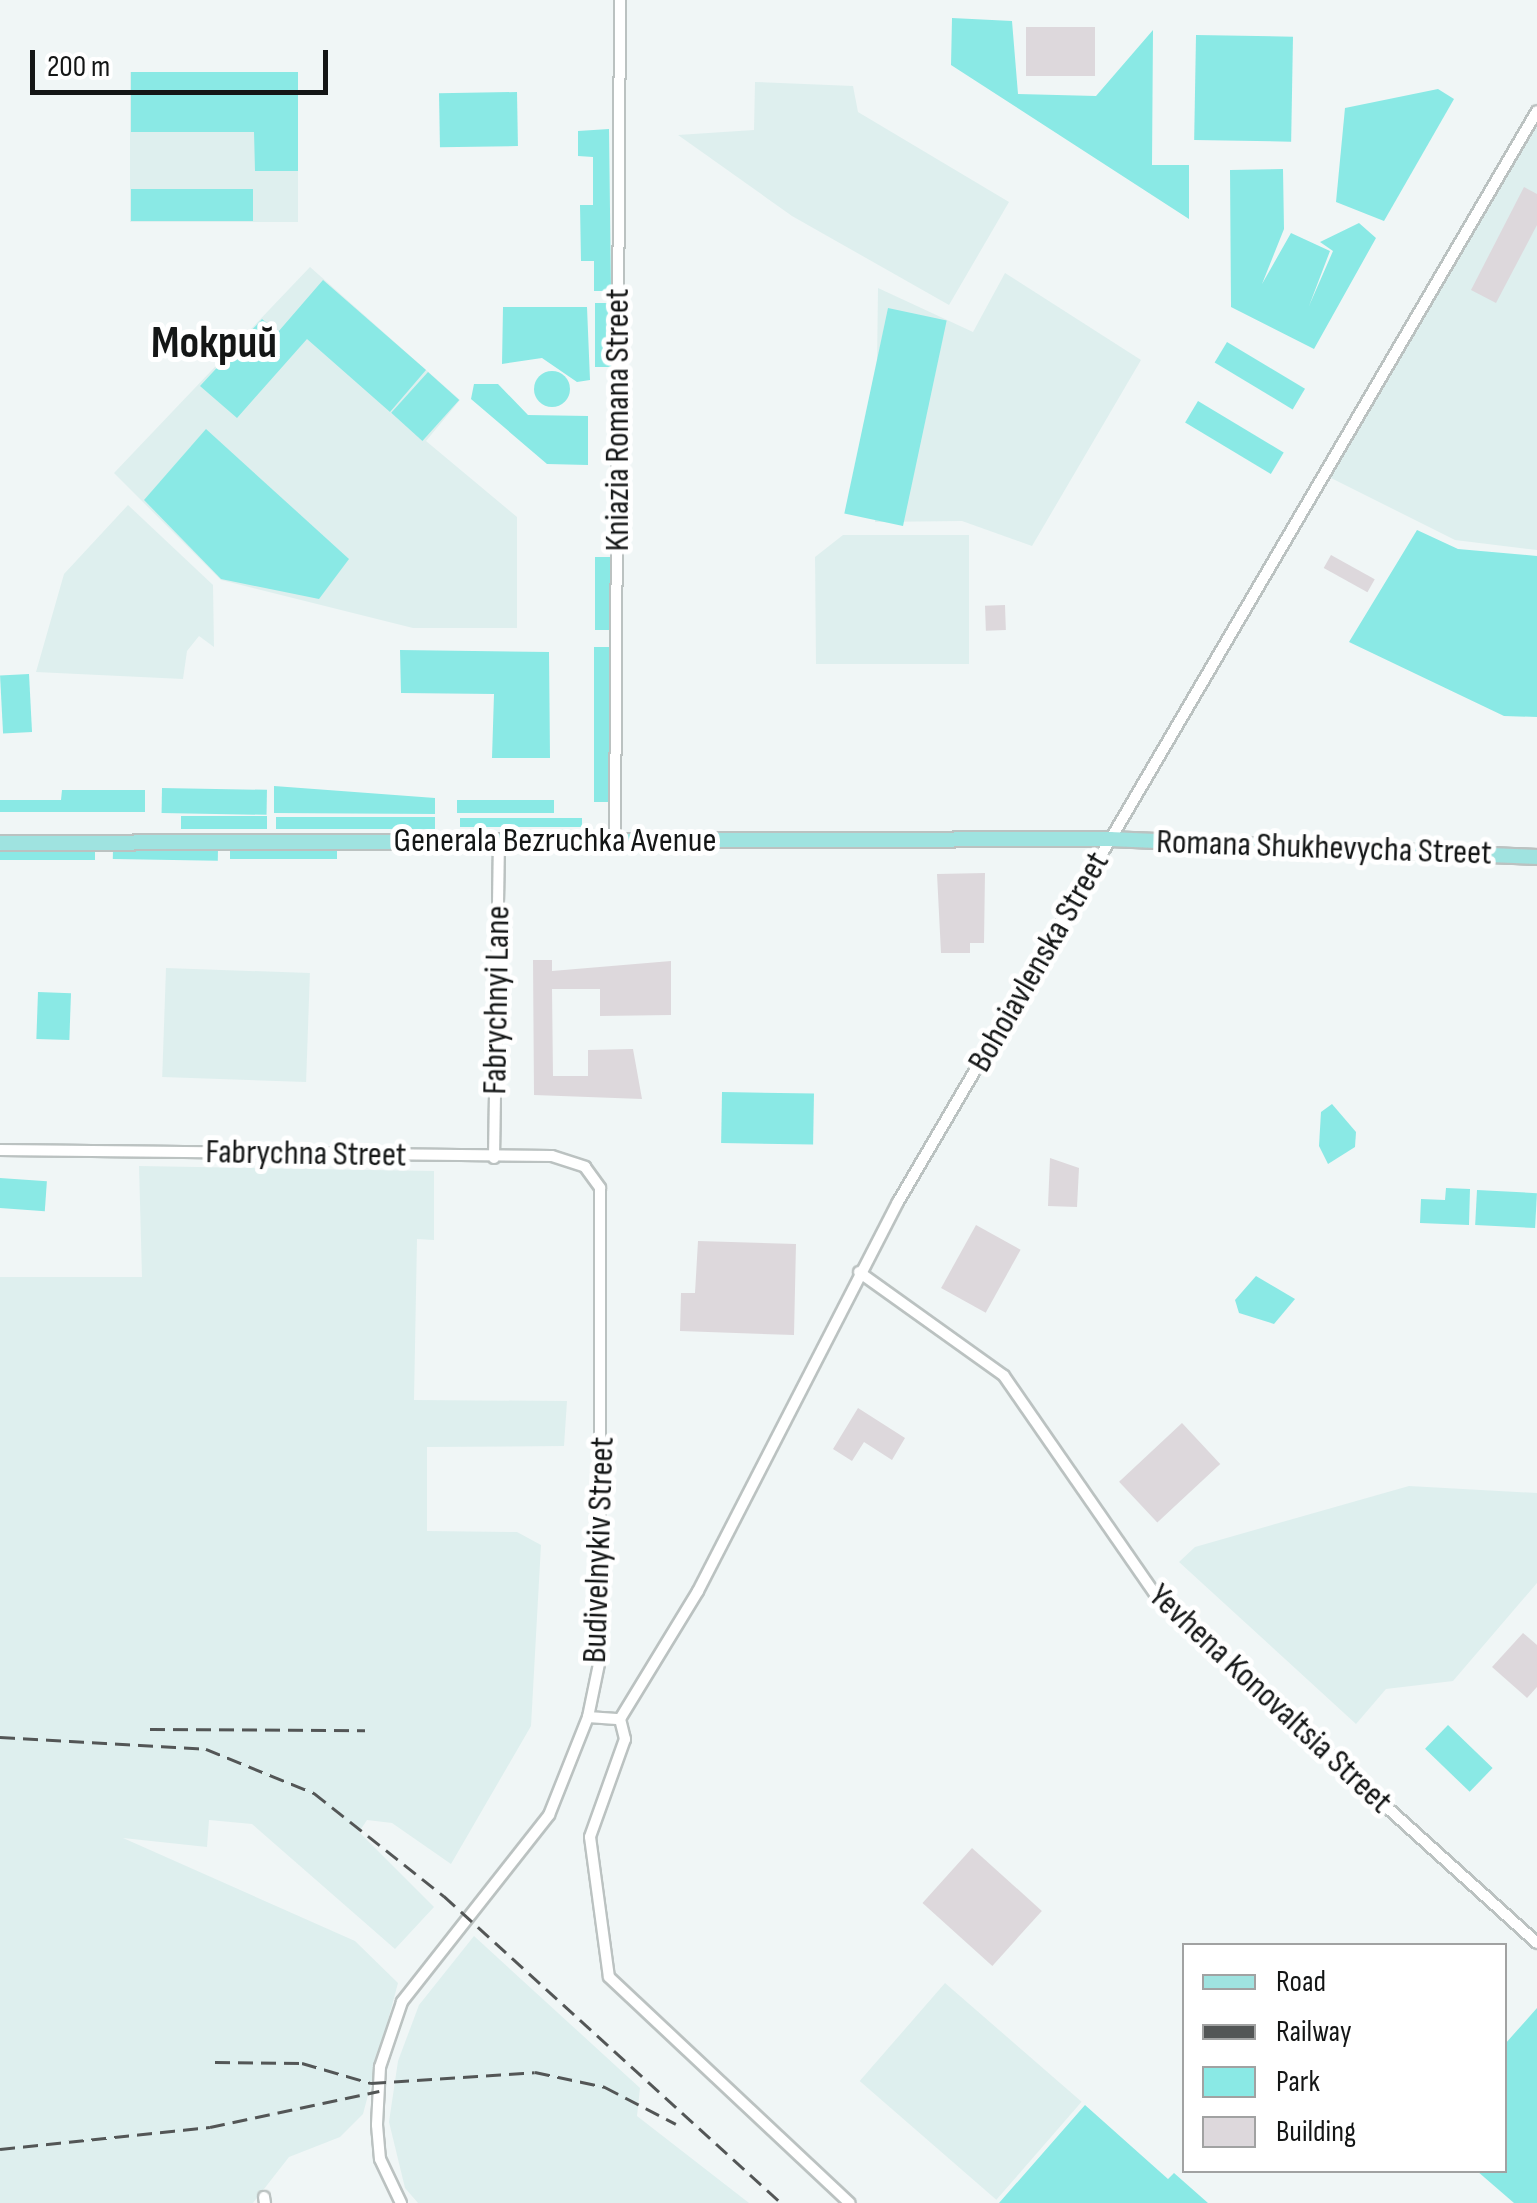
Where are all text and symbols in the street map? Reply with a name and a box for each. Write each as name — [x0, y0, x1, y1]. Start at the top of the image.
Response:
scale bar — [35, 30, 332, 92]
text: 200 m — [47, 49, 110, 85]
street label: Kniazia Romana Street — [597, 289, 639, 551]
district label: Мокрий — [151, 317, 277, 371]
street label: Generala Bezruchka Avenue — [393, 820, 717, 862]
street label: Romana Shukhevycha Street — [1156, 821, 1492, 875]
street label: Bohoiavlenska Street — [959, 844, 1119, 1080]
street label: Fabrychnyi Lane — [474, 905, 520, 1095]
street label: Fabrychna Street — [205, 1131, 407, 1177]
street label: Budivelnykiv Street — [574, 1436, 624, 1664]
street label: Yevhena Konovaltsia Street — [1140, 1575, 1400, 1823]
legend — [1182, 1943, 1507, 2173]
text: Road — [1276, 1964, 1326, 2000]
text: Railway — [1276, 2014, 1352, 2050]
text: Park — [1276, 2064, 1320, 2100]
text: Building — [1276, 2114, 1356, 2150]

